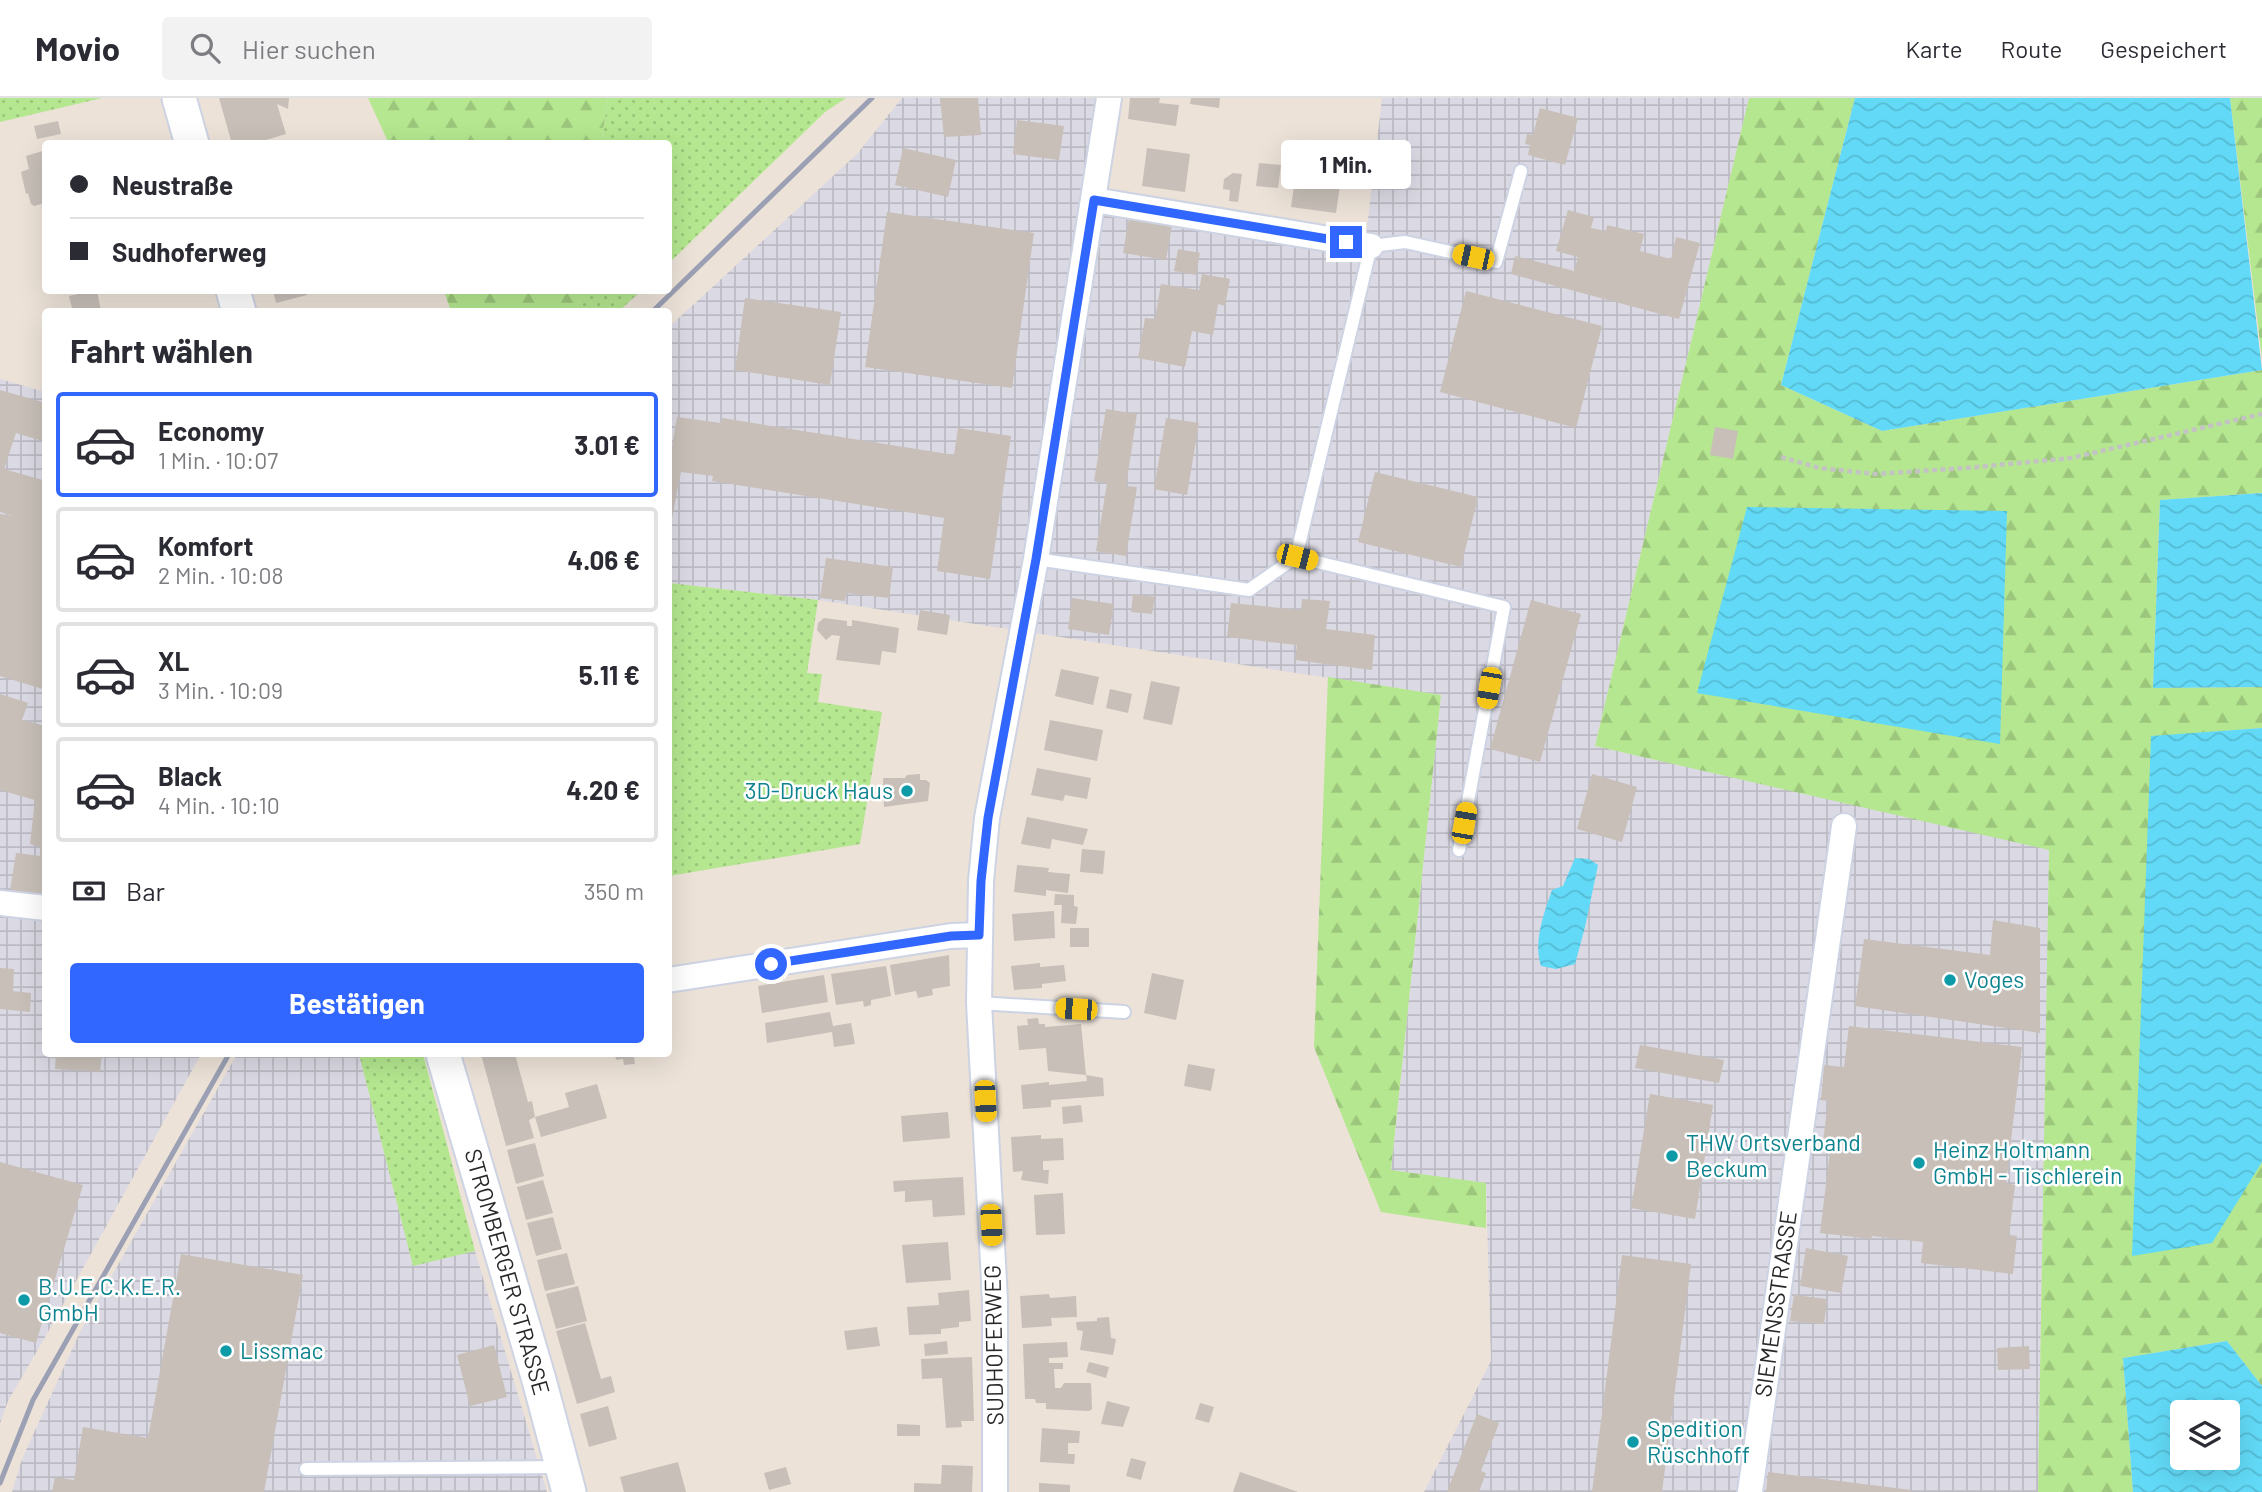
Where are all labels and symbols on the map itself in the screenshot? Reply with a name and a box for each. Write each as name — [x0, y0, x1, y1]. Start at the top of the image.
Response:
callout: 1 Min. — [1281, 141, 1411, 190]
route end — [1330, 226, 1362, 258]
car — [1451, 242, 1496, 272]
car — [1275, 542, 1320, 572]
car — [1476, 665, 1503, 711]
place label: 3D-Druck Haus — [745, 776, 893, 804]
marker: 3D-Druck Haus — [899, 783, 915, 799]
car — [1451, 800, 1478, 846]
route start — [755, 948, 787, 980]
place label: Voges — [1964, 965, 2024, 993]
marker: Voges — [1942, 972, 1958, 988]
car — [1055, 997, 1098, 1021]
car — [974, 1079, 997, 1123]
place label: THW Ortsverband Beckum — [1686, 1128, 1861, 1182]
place label: Heinz Holtmann GmbH - Tischlerein — [1933, 1135, 2122, 1189]
street label: STROMBERGER STRASSE — [459, 1145, 557, 1398]
marker: THW Ortsverband Beckum — [1664, 1148, 1680, 1164]
marker: Heinz Holtmann GmbH - Tischlerein — [1911, 1155, 1927, 1171]
car — [980, 1203, 1003, 1247]
street label: SIEMENSSTRASSE — [1748, 1209, 1802, 1399]
street label: SUDHOFERWEG — [978, 1264, 1008, 1426]
place label: B.U.E.C.K.E.R. GmbH — [38, 1272, 181, 1326]
marker: B.U.E.C.K.E.R. GmbH — [16, 1292, 32, 1308]
place label: Lissmac — [240, 1336, 323, 1364]
marker: Lissmac — [218, 1343, 234, 1359]
place label: Spedition Rüschhoff — [1647, 1414, 1750, 1468]
marker: Spedition Rüschhoff — [1625, 1434, 1641, 1450]

